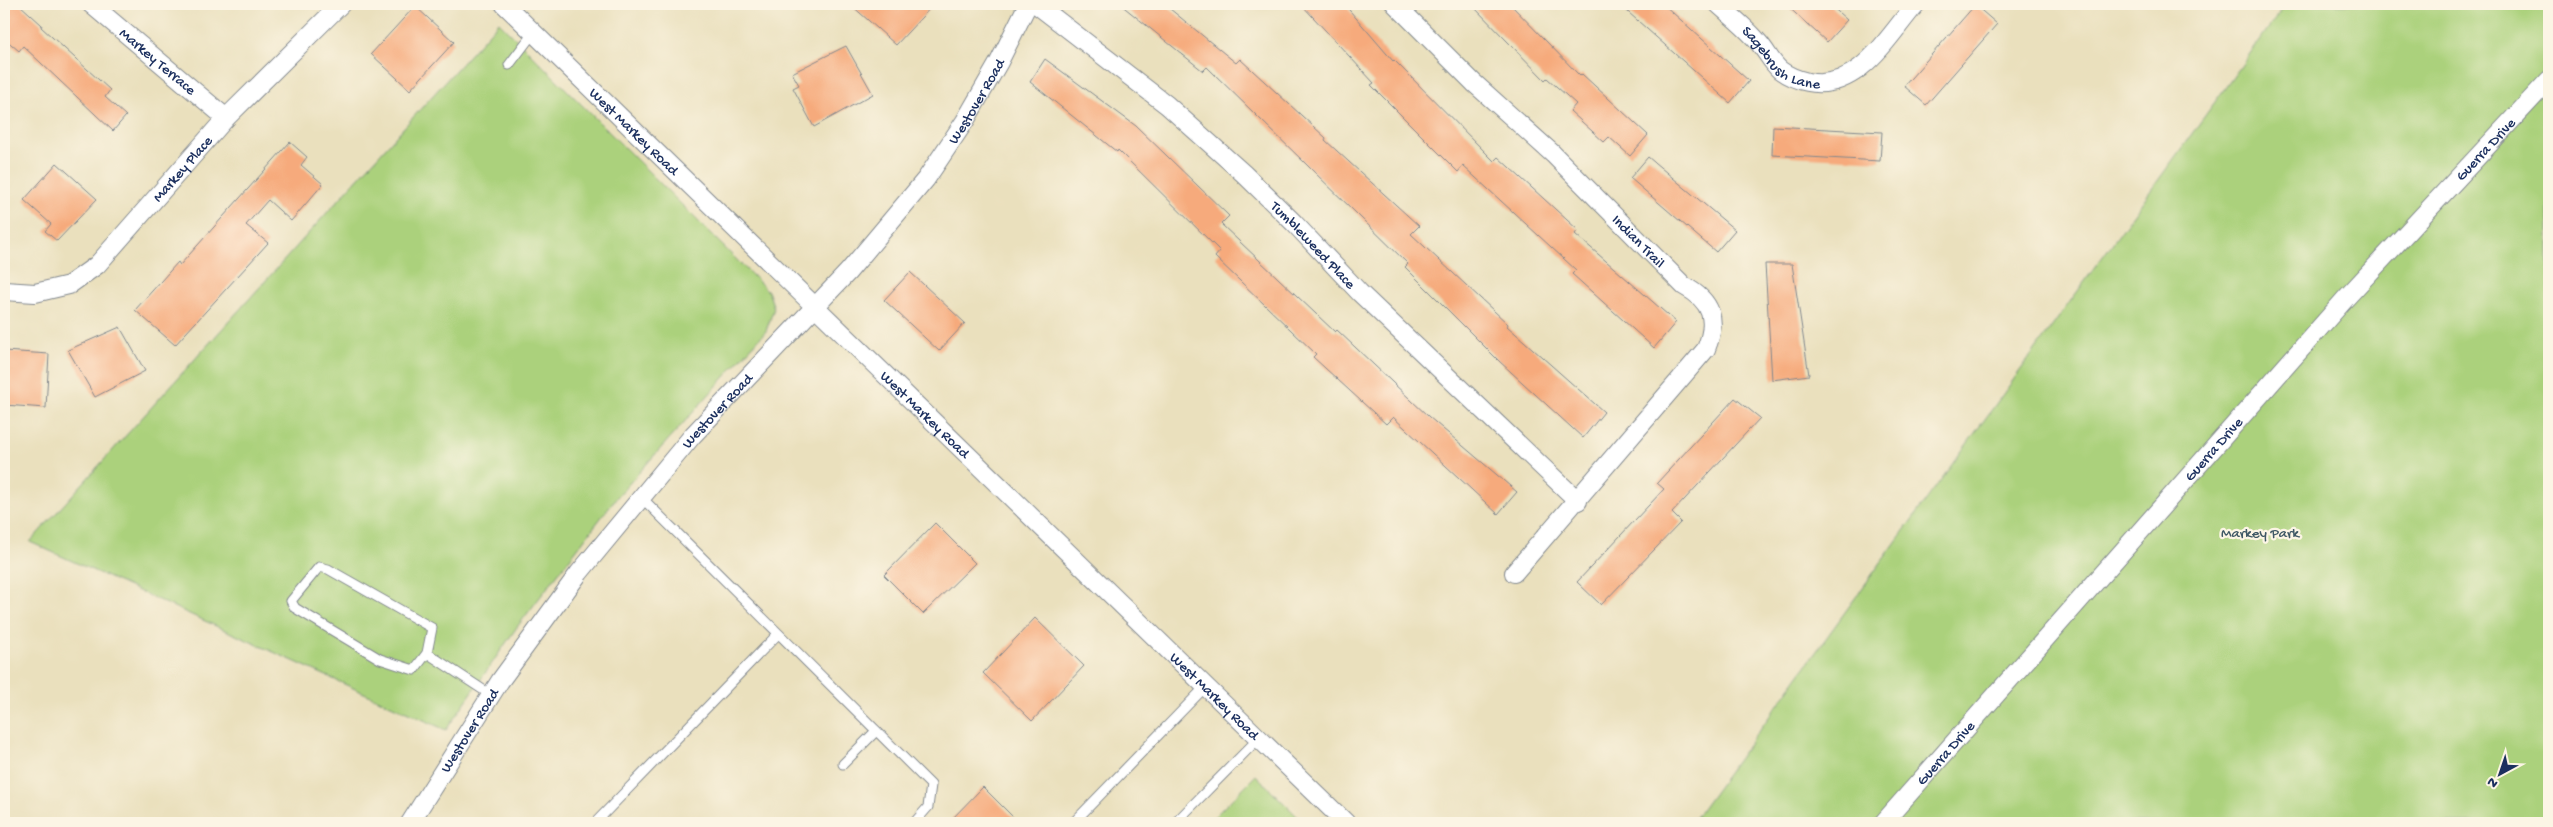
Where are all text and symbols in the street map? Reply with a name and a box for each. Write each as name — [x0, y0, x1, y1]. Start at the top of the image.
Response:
street label: Sagebrush Lane — [1737, 23, 1821, 94]
street label: Markey Terrace — [115, 25, 199, 100]
street label: Westover Road — [945, 55, 1011, 148]
street label: West Markey Road — [585, 85, 682, 181]
street label: Guerra Drive — [2453, 115, 2520, 185]
street label: Markey Place — [149, 133, 217, 207]
street label: Tumbleweed Place — [1265, 198, 1359, 294]
street label: Indian Trail — [1607, 212, 1668, 272]
street label: West Markey Road — [876, 368, 974, 464]
street label: Westover Road — [679, 370, 758, 453]
street label: Guerra Drive — [2182, 414, 2248, 486]
park label: Markey Park — [2221, 525, 2300, 543]
street label: West Markey Road — [1165, 650, 1263, 746]
street label: Westover Road — [437, 685, 505, 777]
street label: Guerra Drive — [1914, 718, 1980, 790]
north arrow — [2476, 750, 2526, 800]
text: N — [2484, 773, 2502, 791]

